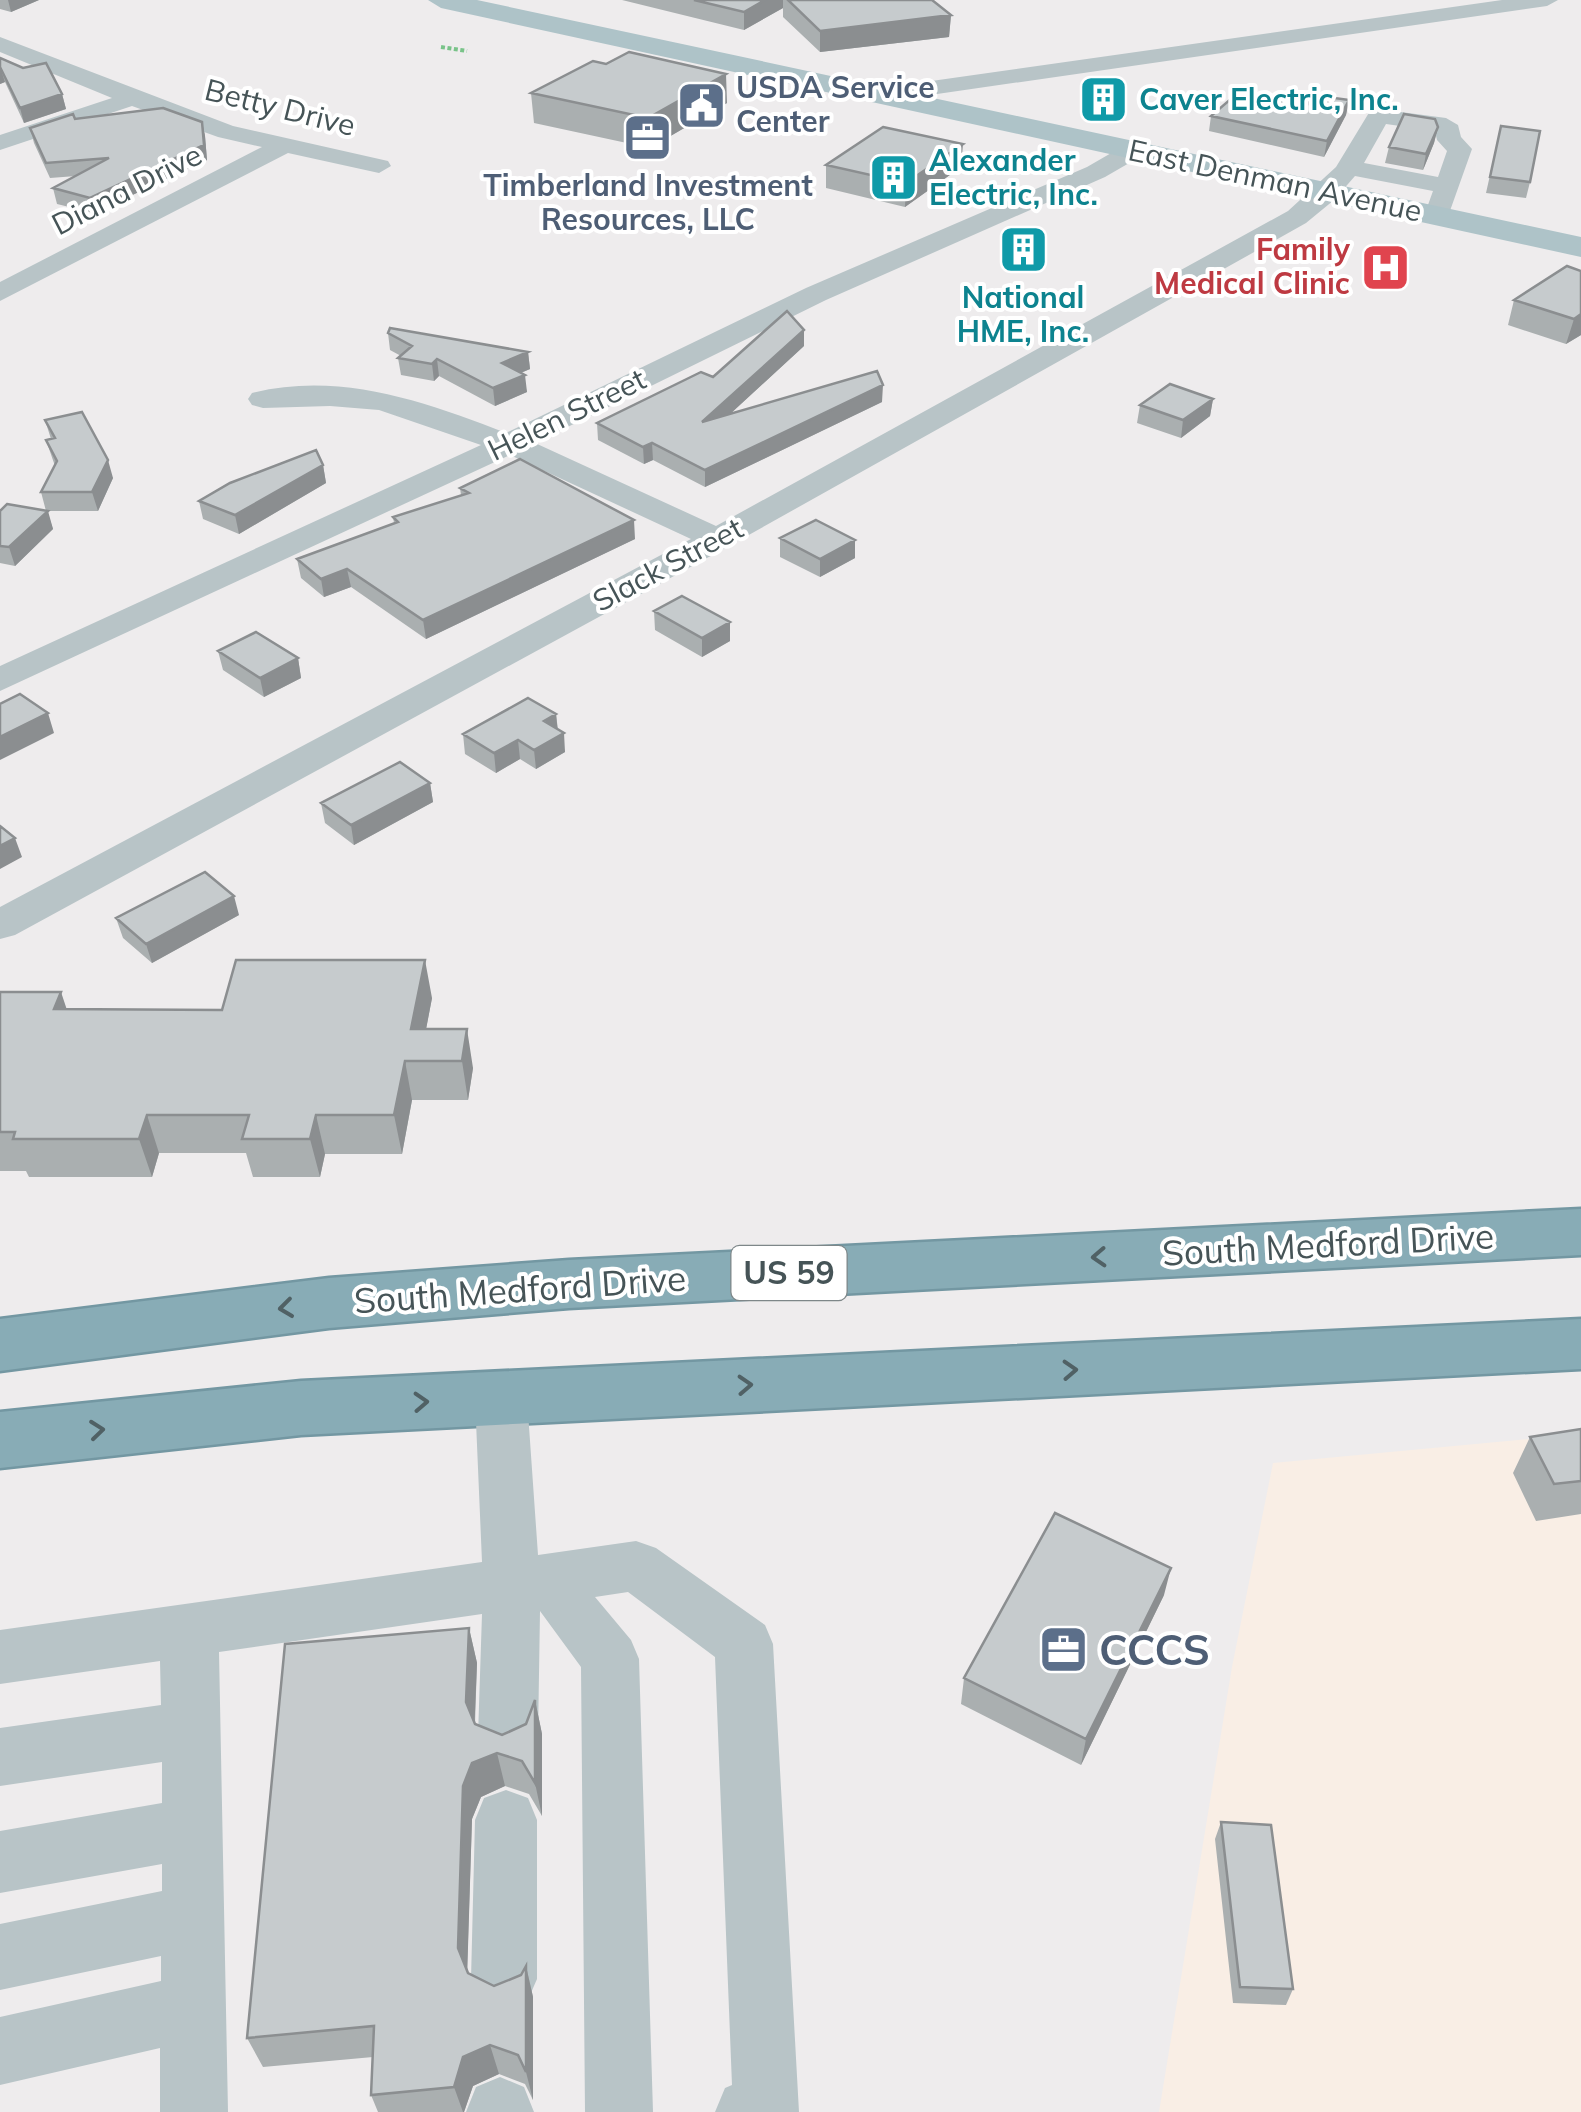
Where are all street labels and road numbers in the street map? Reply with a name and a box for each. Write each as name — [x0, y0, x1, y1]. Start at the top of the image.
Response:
street label: Betty Drive — [201, 70, 359, 144]
street label: East Denman Avenue — [1125, 130, 1425, 230]
street label: Diana Drive — [45, 135, 208, 243]
street label: Helen Street — [481, 360, 652, 469]
street label: Slack Street — [586, 509, 749, 620]
street label: South Medford Drive — [1161, 1213, 1495, 1275]
road number: US 59 — [732, 1246, 846, 1300]
street label: South Medford Drive — [353, 1255, 687, 1323]

